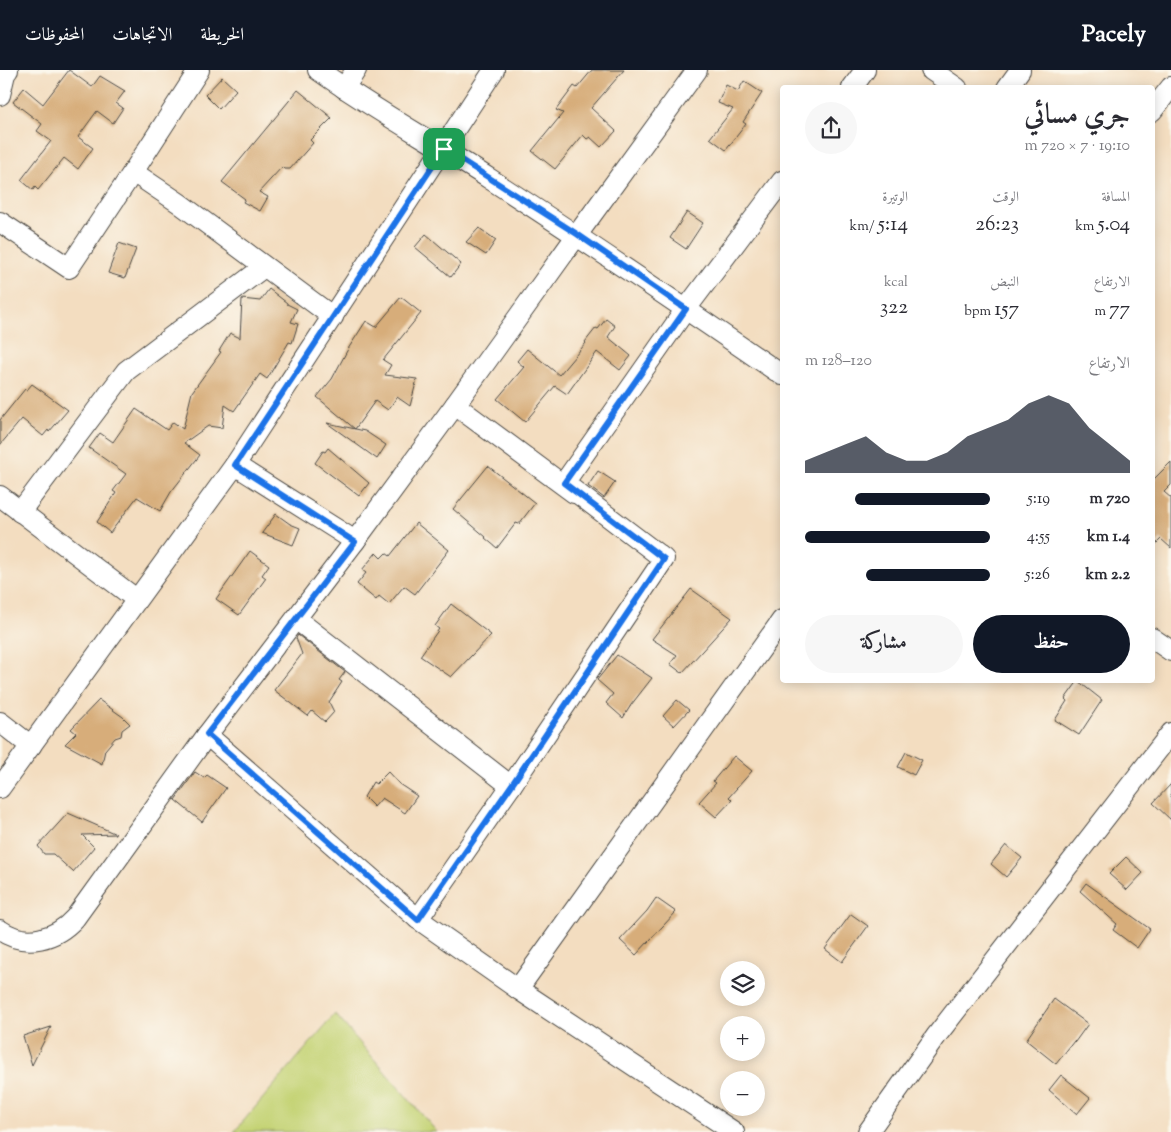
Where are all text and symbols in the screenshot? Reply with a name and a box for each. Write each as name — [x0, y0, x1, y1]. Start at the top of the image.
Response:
text: Pacely — [1082, 18, 1146, 52]
text: المحفوظات — [25, 23, 84, 49]
text: الاتجاهات — [112, 23, 172, 49]
text: الخريطة — [200, 23, 244, 49]
text: جري مسائي — [1024, 96, 1130, 136]
button: share — [805, 102, 857, 154]
pin — [423, 128, 465, 170]
icon: arrive — [430, 135, 458, 163]
text: 19:10 · 7 × 720 m — [1024, 135, 1130, 158]
text: الوتيرة — [882, 188, 908, 208]
text: الوقت — [992, 188, 1019, 208]
text: المسافة — [1101, 188, 1130, 208]
text: 5:14 — [878, 210, 908, 240]
text: 26:23 — [975, 210, 1019, 240]
text: 5.04 — [1097, 210, 1130, 240]
text: /km — [850, 217, 878, 237]
text: km — [1075, 217, 1097, 237]
text: kcal — [884, 273, 908, 293]
text: النبض — [990, 273, 1019, 293]
text: الارتفاع — [1094, 273, 1130, 293]
text: 322 — [880, 293, 908, 323]
text: 157 — [994, 295, 1019, 325]
text: 77 — [1109, 295, 1130, 325]
text: bpm — [964, 302, 994, 322]
text: m — [1094, 302, 1109, 322]
text: 120–128 m — [805, 350, 872, 373]
text: الارتفاع — [1088, 353, 1130, 376]
text: 5:19 — [1027, 488, 1050, 511]
text: 720 m — [1090, 488, 1130, 511]
text: 4:55 — [1027, 526, 1050, 549]
text: 1.4 km — [1087, 526, 1130, 549]
text: 5:26 — [1025, 564, 1050, 587]
text: 2.2 km — [1086, 564, 1130, 587]
button: مشاركة — [805, 615, 963, 673]
button: حفظ — [973, 615, 1130, 673]
map controls — [720, 961, 765, 1116]
button: layers — [720, 961, 765, 1006]
button: + — [720, 1016, 765, 1061]
button: − — [720, 1071, 765, 1116]

